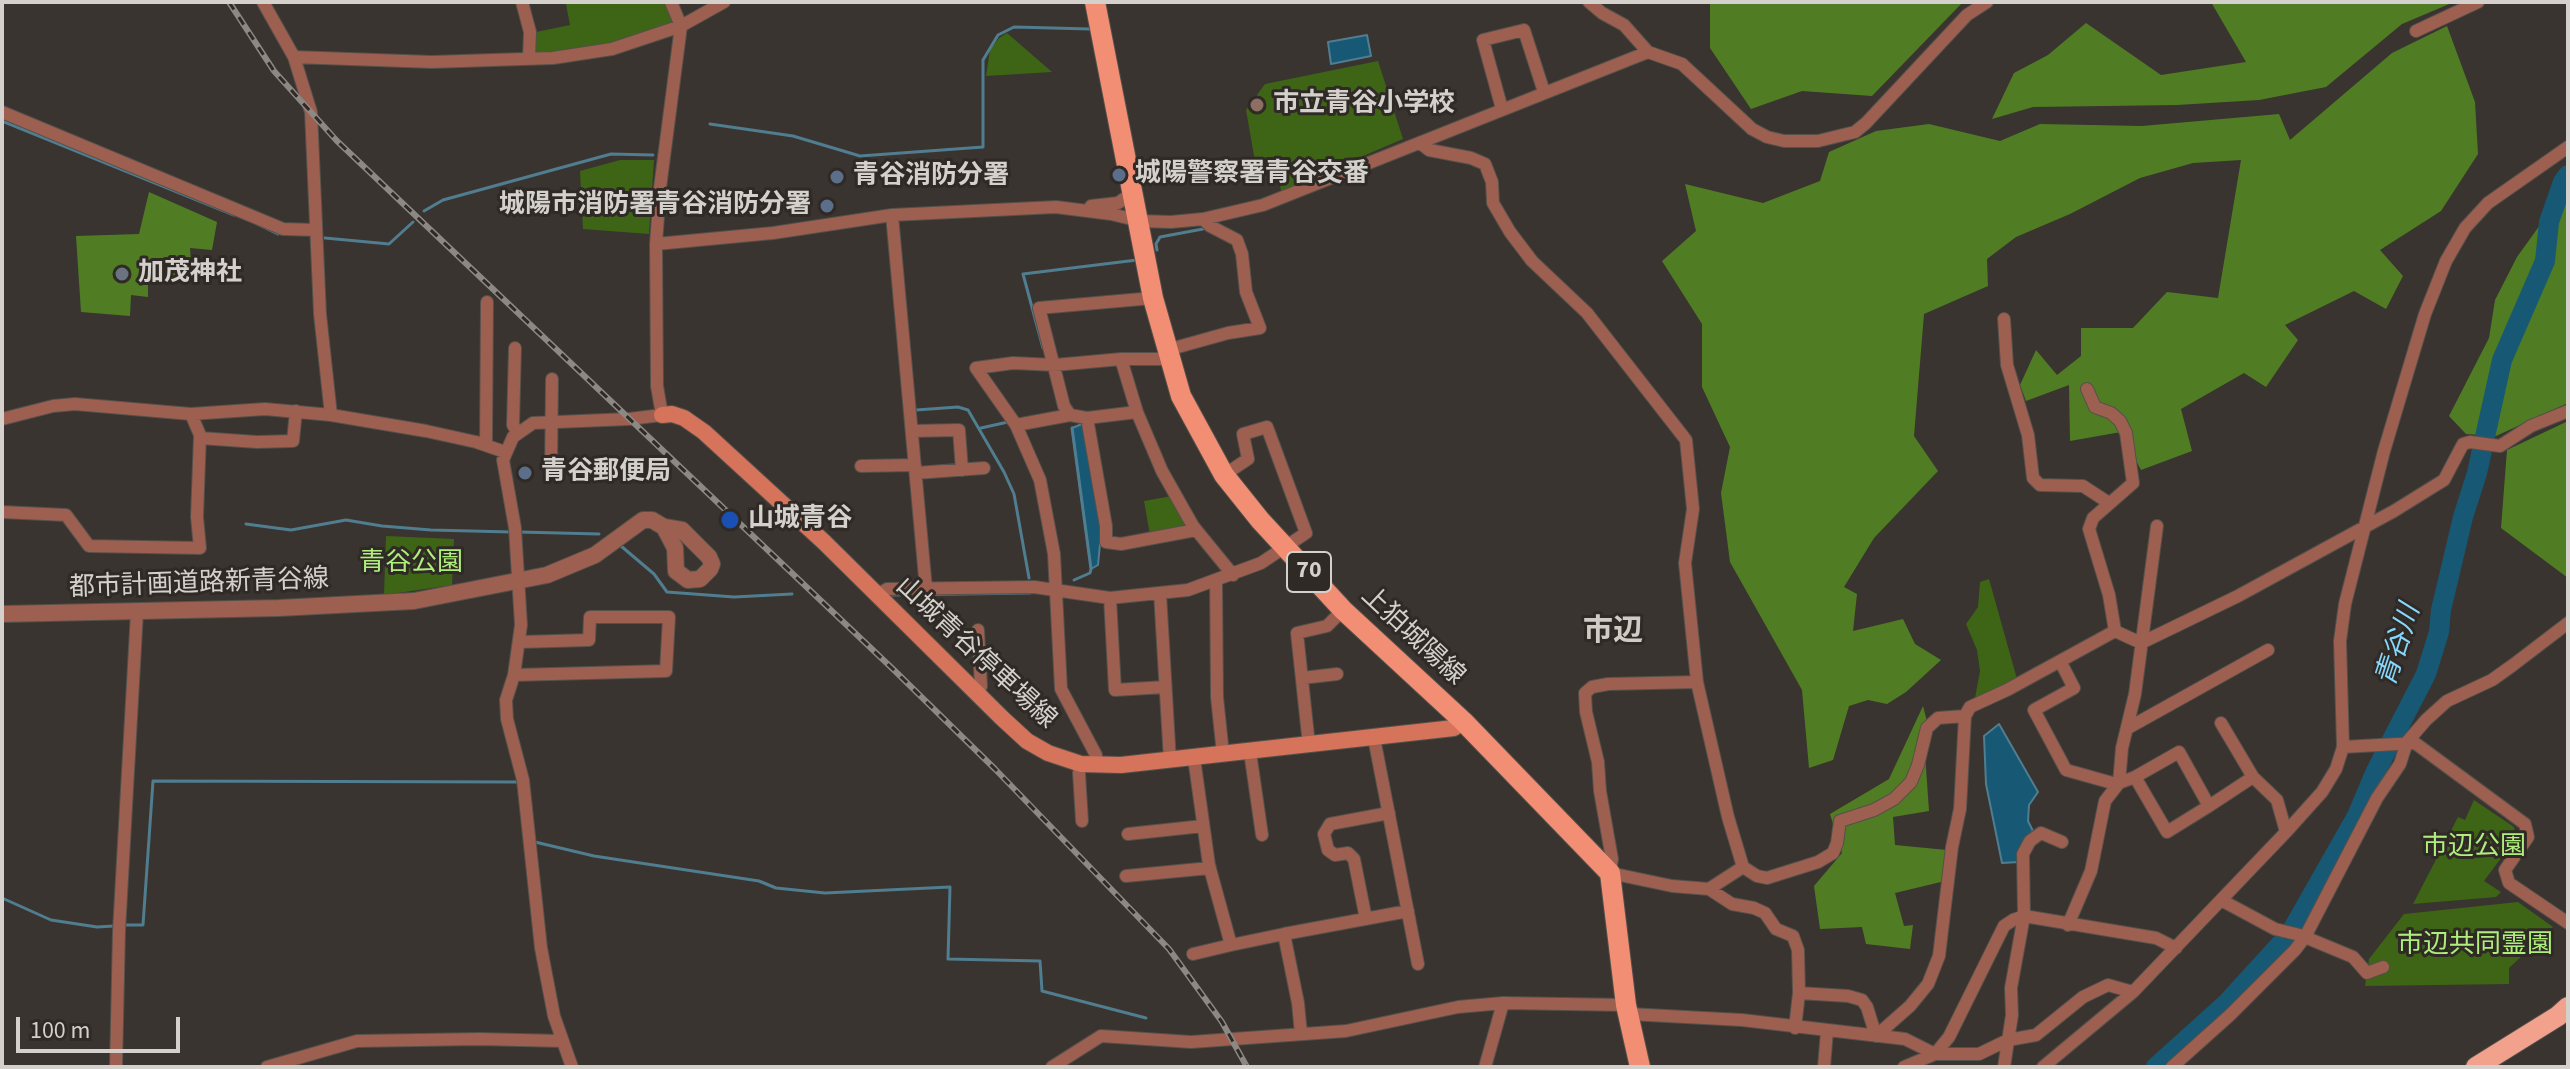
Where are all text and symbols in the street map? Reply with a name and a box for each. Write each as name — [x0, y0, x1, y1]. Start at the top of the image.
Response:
place label: 市立青谷小学校 — [1273, 89, 1455, 121]
marker: 市立青谷小学校 — [1248, 96, 1266, 114]
place label: 城陽警察署青谷交番 — [1135, 159, 1369, 191]
place label: 青谷消防分署 — [853, 161, 1009, 193]
marker: 城陽警察署青谷交番 — [1110, 166, 1128, 184]
marker: 青谷消防分署 — [828, 168, 846, 186]
place label: 城陽市消防署青谷消防分署 — [499, 190, 811, 222]
marker: 城陽市消防署青谷消防分署 — [818, 197, 836, 215]
place label: 加茂神社 — [138, 258, 242, 290]
marker: 加茂神社 — [113, 265, 131, 283]
place label: 青谷郵便局 — [541, 457, 671, 489]
marker: 青谷郵便局 — [516, 464, 534, 482]
place label: 山城青谷 — [748, 504, 852, 536]
marker: 山城青谷 — [719, 509, 741, 531]
park label: 青谷公園 — [359, 548, 463, 580]
road number: 70 — [1287, 552, 1331, 592]
street label: 都市計画道路新青谷線 — [69, 565, 329, 605]
street label: 山城青谷停車場線 — [888, 572, 1062, 736]
street label: 上狛城陽線 — [1354, 581, 1470, 693]
water label: 青谷川 — [2371, 601, 2429, 691]
district label: 市辺 — [1583, 615, 1643, 651]
park label: 市辺公園 — [2422, 832, 2526, 864]
park label: 市辺共同霊園 — [2397, 930, 2553, 962]
scale bar — [20, 1001, 184, 1051]
text: 100 m — [30, 1013, 90, 1048]

